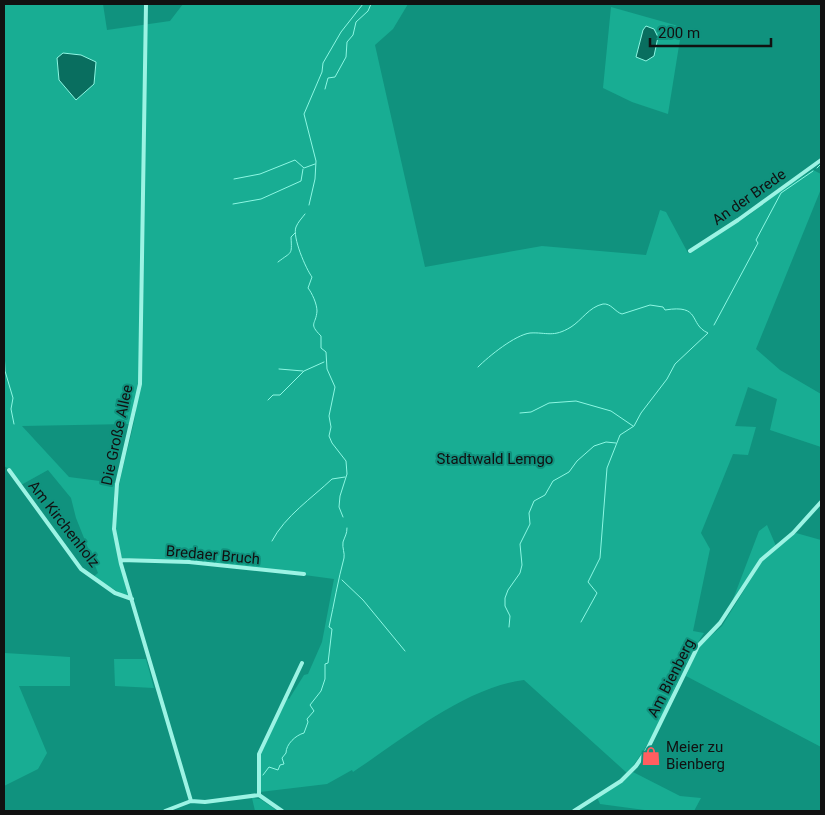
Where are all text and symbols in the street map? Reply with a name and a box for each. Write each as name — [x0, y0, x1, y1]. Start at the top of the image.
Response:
scale bar — [650, 15, 771, 47]
text: 200 m — [658, 24, 700, 42]
street label: An der Brede — [709, 165, 789, 229]
street label: Die Große Allee — [98, 383, 136, 487]
park label: Stadtwald Lemgo — [437, 450, 553, 468]
street label: Am Kirchenholz — [25, 477, 103, 571]
street label: Bredaer Bruch — [165, 542, 261, 568]
street label: Am Bienberg — [644, 636, 698, 720]
place label: Meier zu Bienberg — [666, 738, 725, 773]
shop icon: Meier zu Bienberg — [640, 745, 662, 767]

